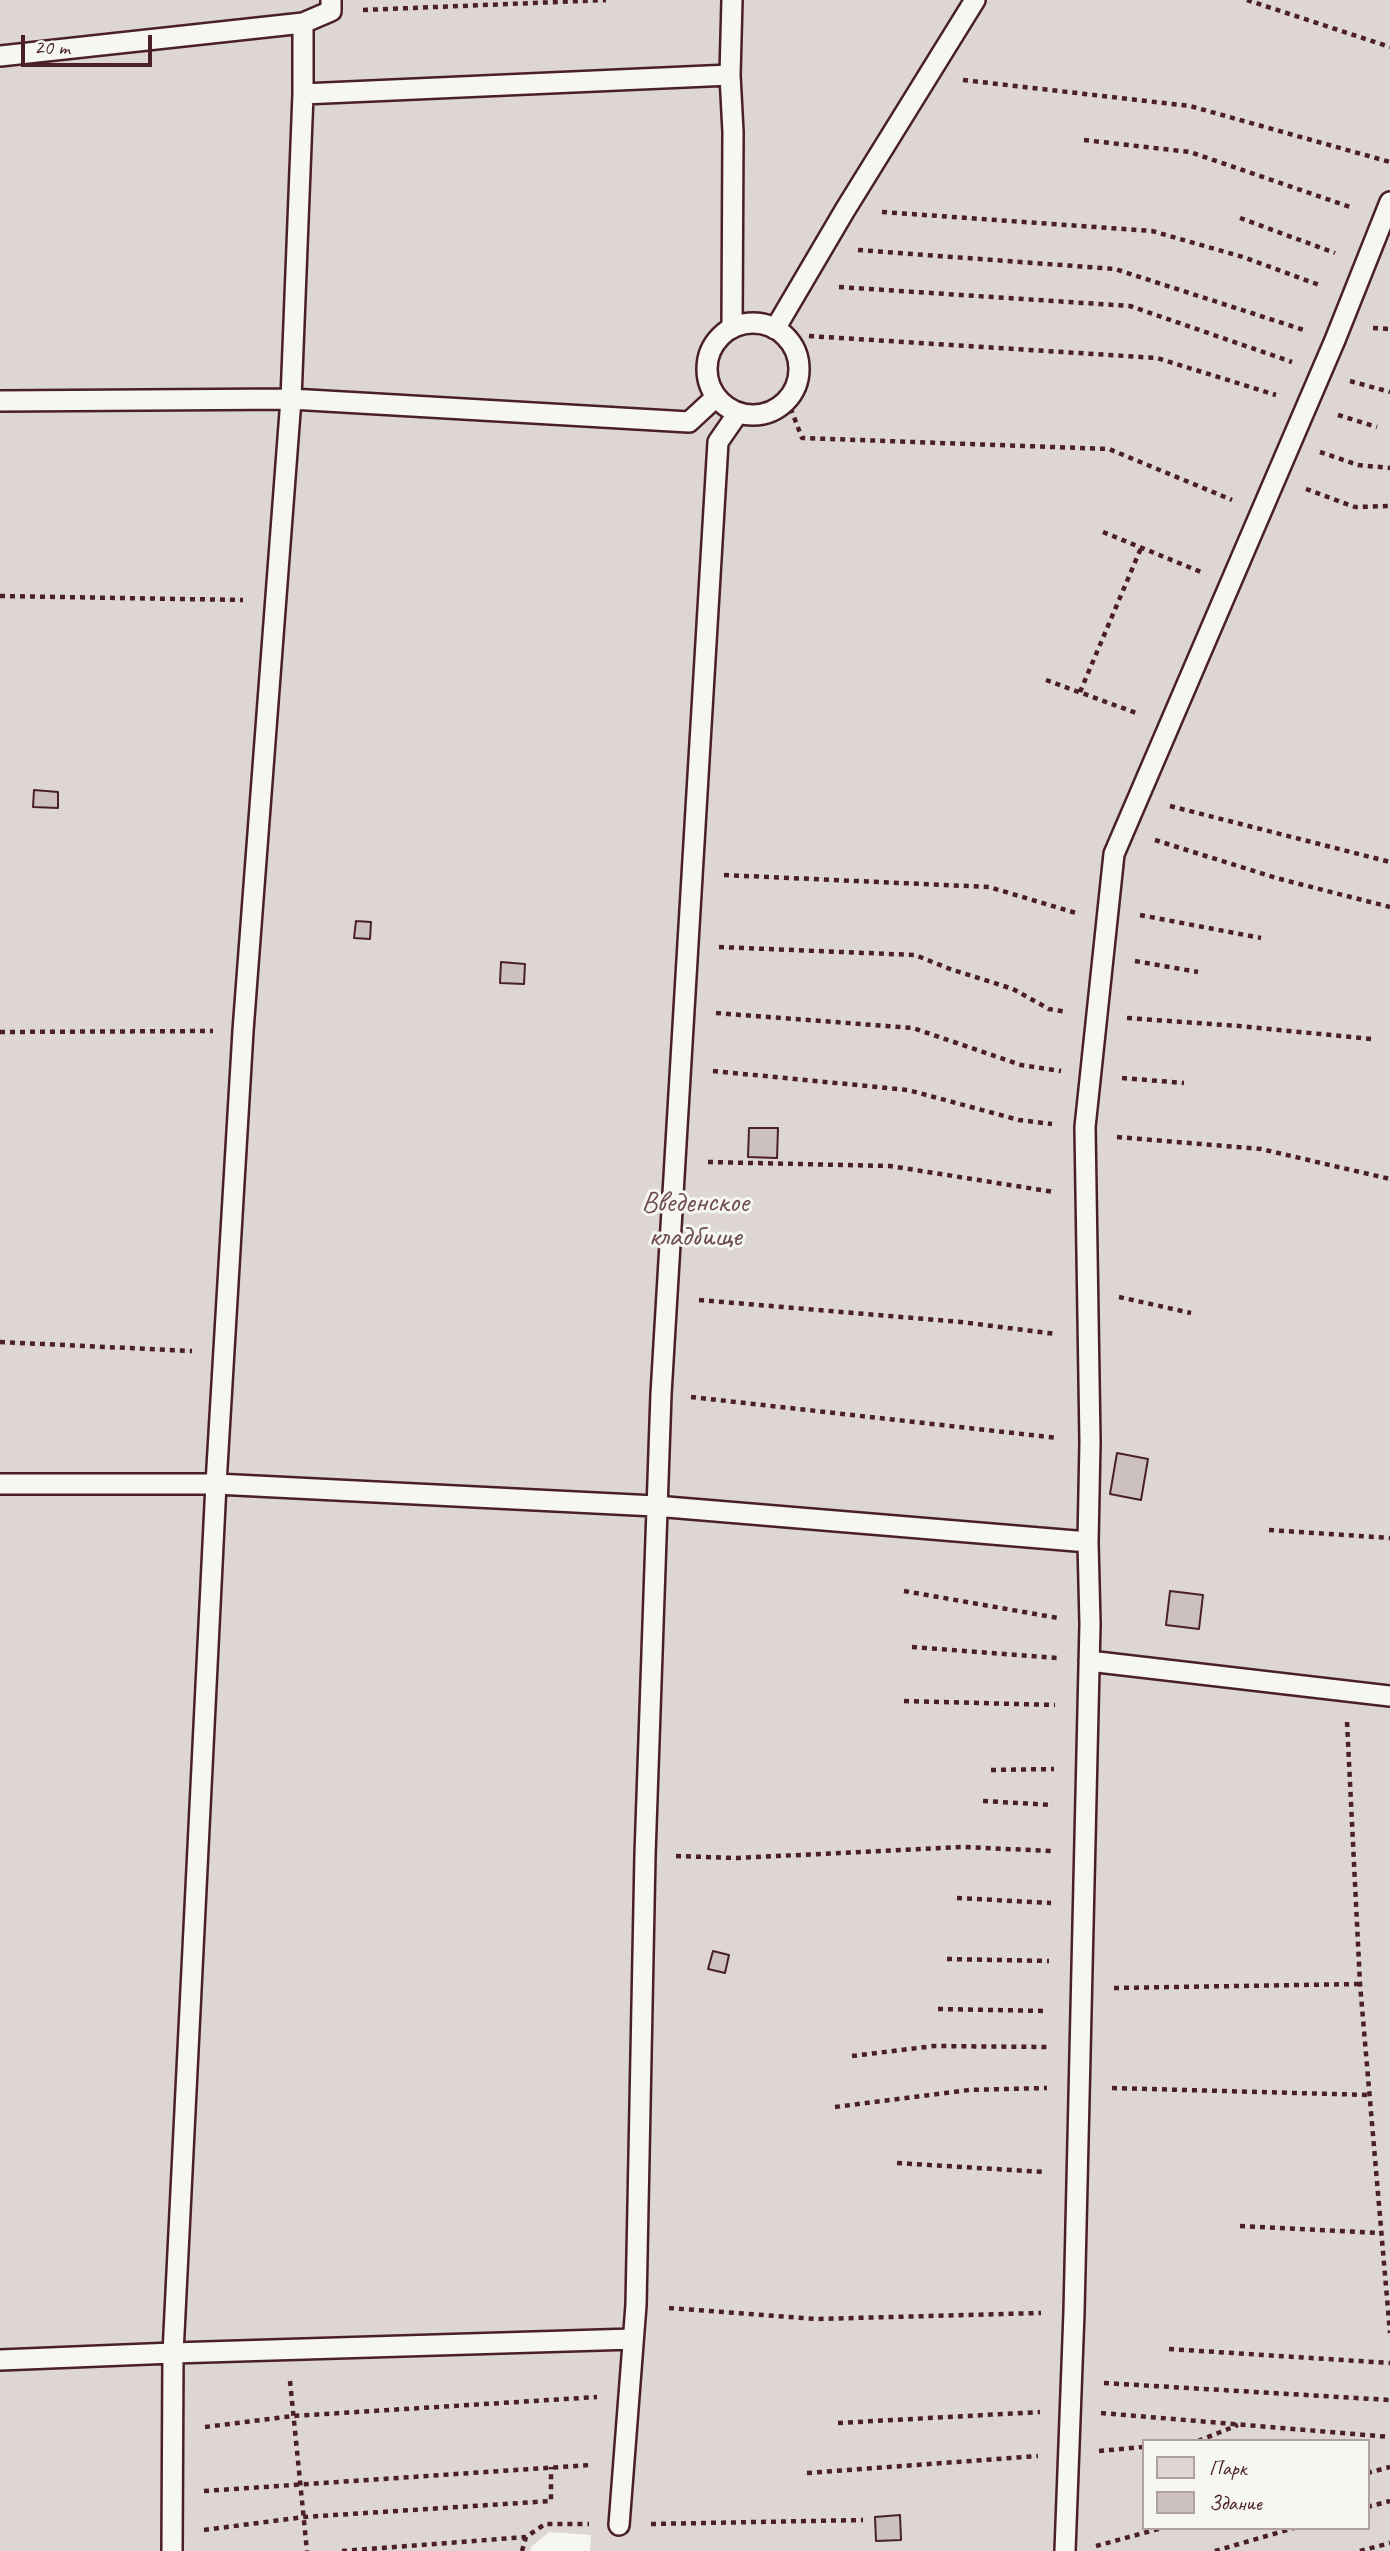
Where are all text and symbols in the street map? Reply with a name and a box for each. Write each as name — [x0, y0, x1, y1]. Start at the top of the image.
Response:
scale bar — [24, 21, 156, 65]
text: 20 m — [34, 34, 70, 60]
park label: Введенское кладбище — [641, 1185, 749, 1256]
legend — [1142, 2439, 1369, 2530]
text: Парк — [1209, 2455, 1246, 2481]
text: Здание — [1209, 2490, 1262, 2516]

